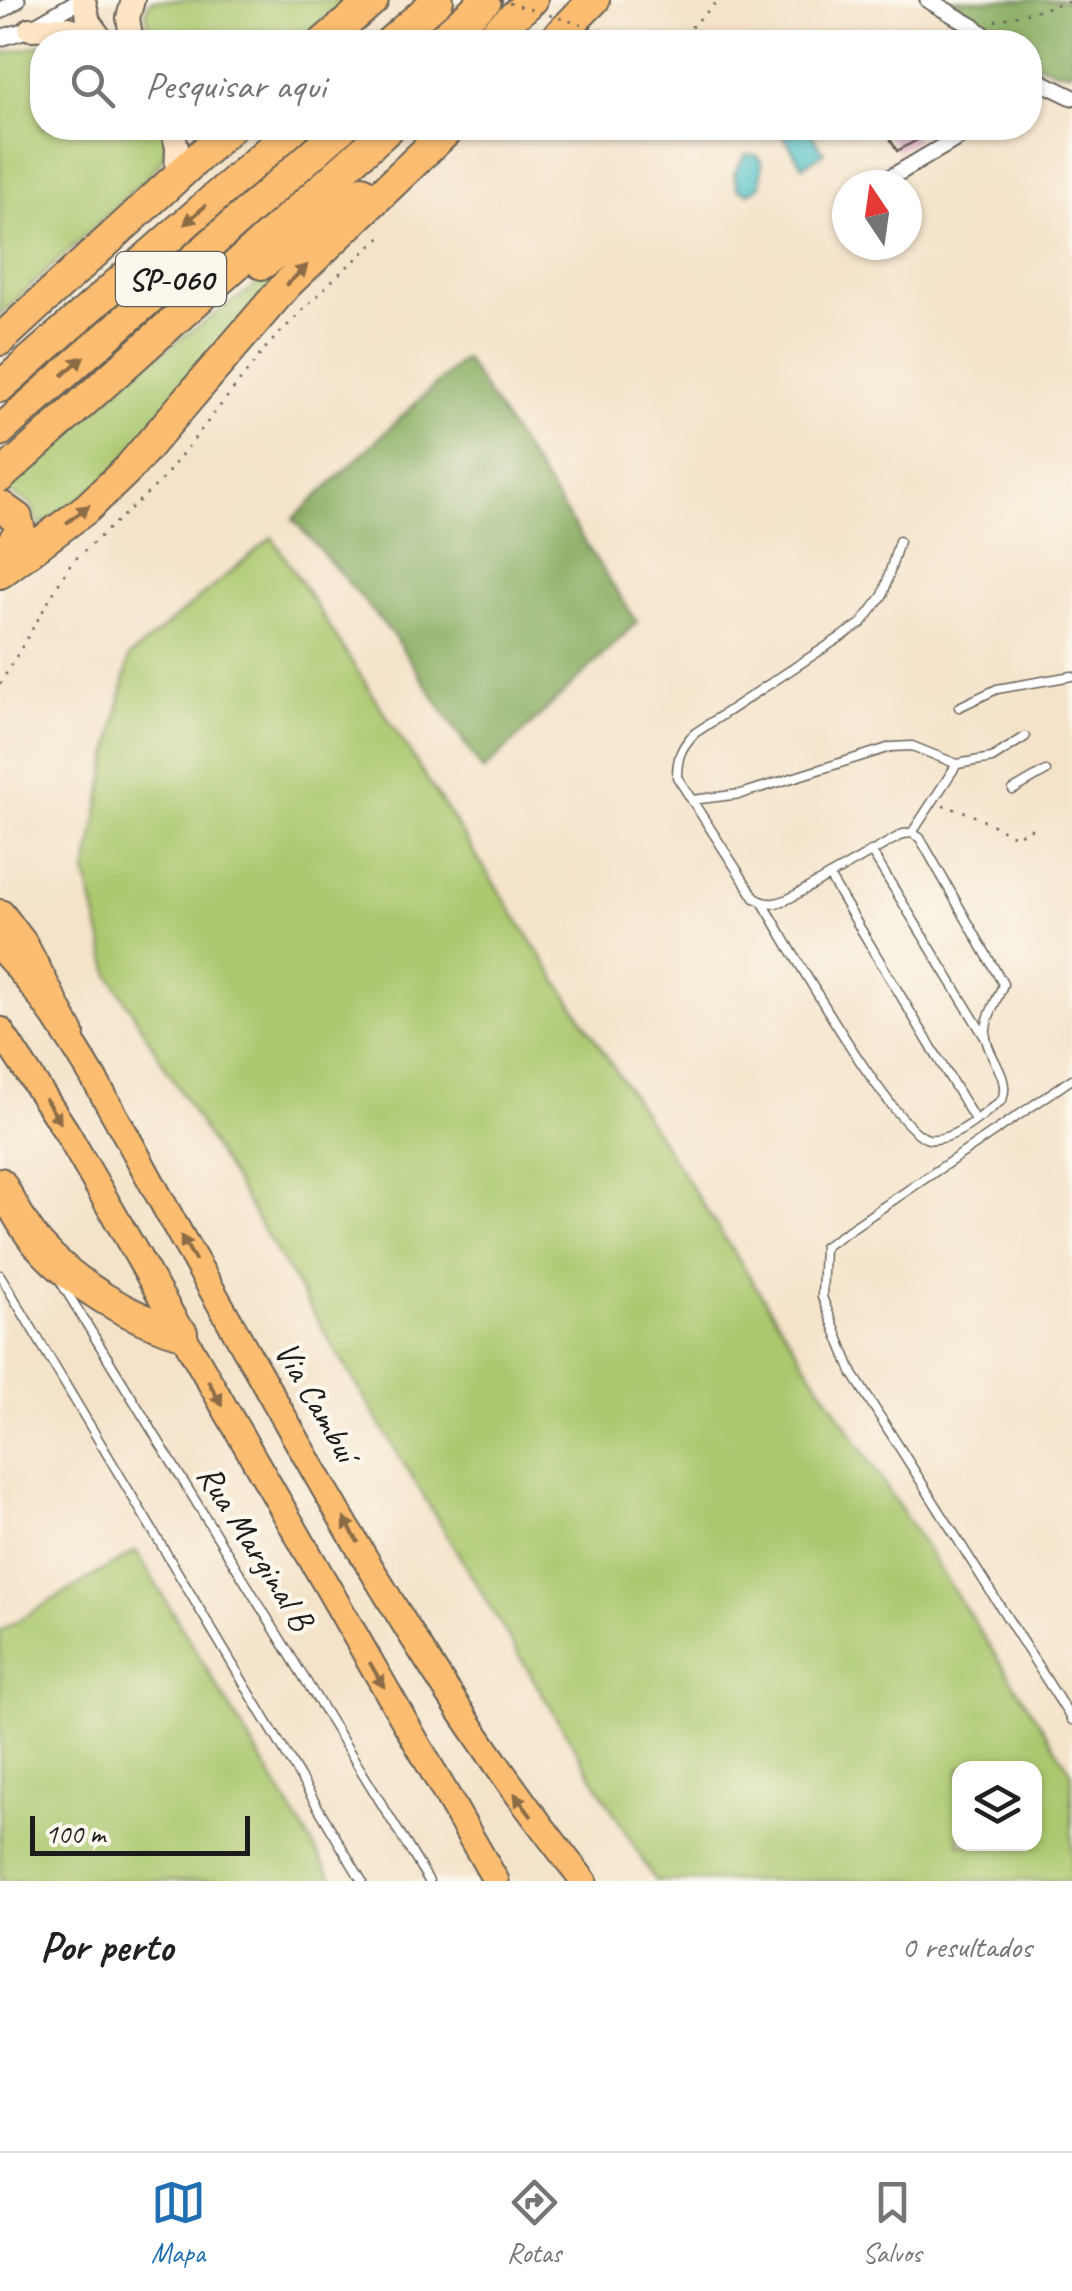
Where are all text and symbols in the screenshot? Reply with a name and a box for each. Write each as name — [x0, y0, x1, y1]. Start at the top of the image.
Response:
search box — [30, 30, 1042, 140]
icon: search — [65, 58, 120, 113]
text: Pesquisar aqui — [145, 62, 326, 109]
north arrow — [832, 170, 922, 260]
one-way arrow — [183, 204, 208, 226]
road number: SP-060 — [116, 252, 226, 306]
one-way arrow — [284, 264, 308, 288]
one-way arrow — [61, 355, 85, 378]
one-way arrow — [64, 504, 90, 525]
one-way arrow — [44, 1097, 62, 1125]
one-way arrow — [180, 1234, 197, 1262]
street label: Via Cambuí — [264, 1333, 372, 1475]
one-way arrow — [206, 1379, 223, 1407]
street label: Rua Marginal B — [187, 1456, 326, 1641]
one-way arrow — [342, 1515, 359, 1544]
one-way arrow — [369, 1660, 386, 1689]
map controls — [952, 1761, 1042, 1851]
button: layers — [952, 1761, 1042, 1851]
one-way arrow — [514, 1791, 534, 1818]
scale bar — [30, 1811, 250, 1856]
text: 100 m — [45, 1816, 105, 1851]
text: Por perto — [40, 1920, 173, 1973]
text: 0 resultados — [901, 1926, 1032, 1967]
tab: Mapa — [151, 2175, 206, 2270]
tab: Rotas — [507, 2175, 562, 2270]
tab: Salvos — [863, 2175, 922, 2270]

